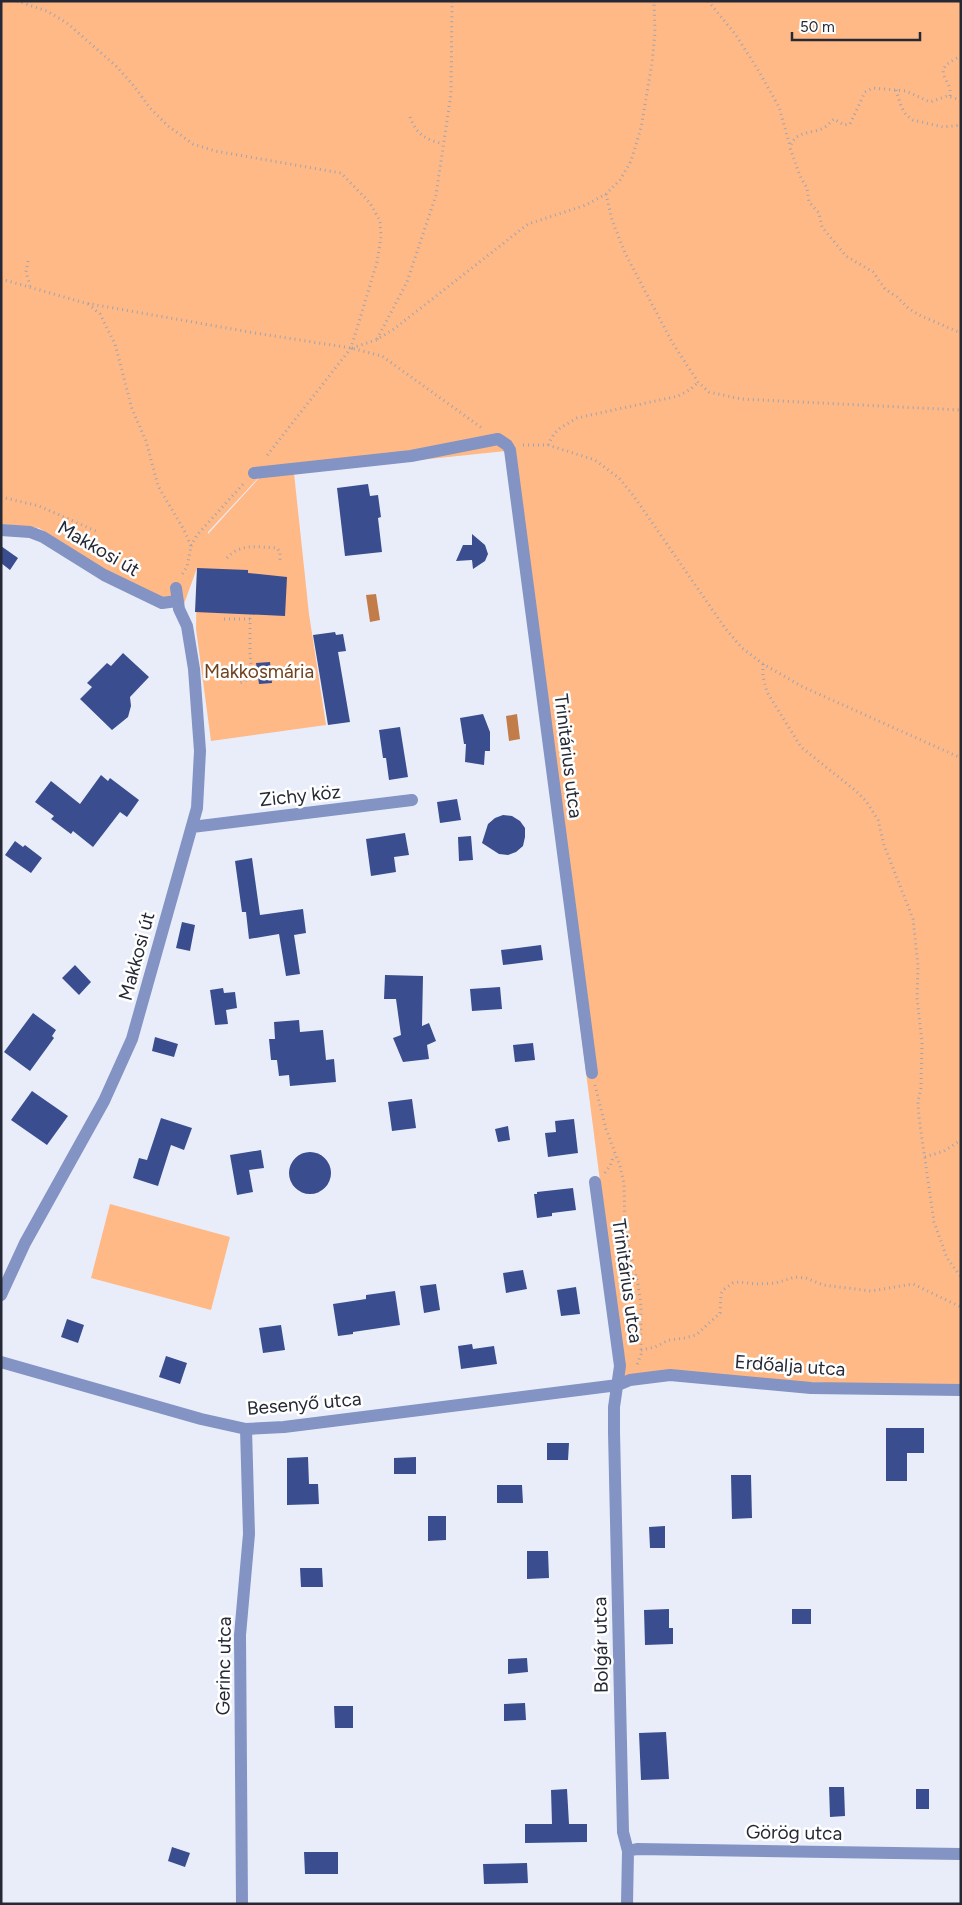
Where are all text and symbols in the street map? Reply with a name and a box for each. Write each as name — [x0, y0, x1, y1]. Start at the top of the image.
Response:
scale bar — [792, 10, 920, 42]
text: 50 m — [800, 18, 835, 36]
street label: Makkosi út — [54, 516, 144, 581]
park label: Makkosmária — [204, 660, 314, 683]
street label: Trinitárius utca — [549, 693, 588, 819]
street label: Zichy köz — [258, 780, 342, 811]
street label: Makkosi út — [114, 909, 159, 1003]
street label: Trinitárius utca — [607, 1218, 648, 1345]
street label: Erdőalja utca — [734, 1350, 846, 1381]
street label: Besenyő utca — [246, 1387, 362, 1420]
street label: Bolgár utca — [588, 1597, 613, 1693]
street label: Gerinc utca — [211, 1616, 236, 1716]
street label: Görög utca — [746, 1820, 842, 1845]

